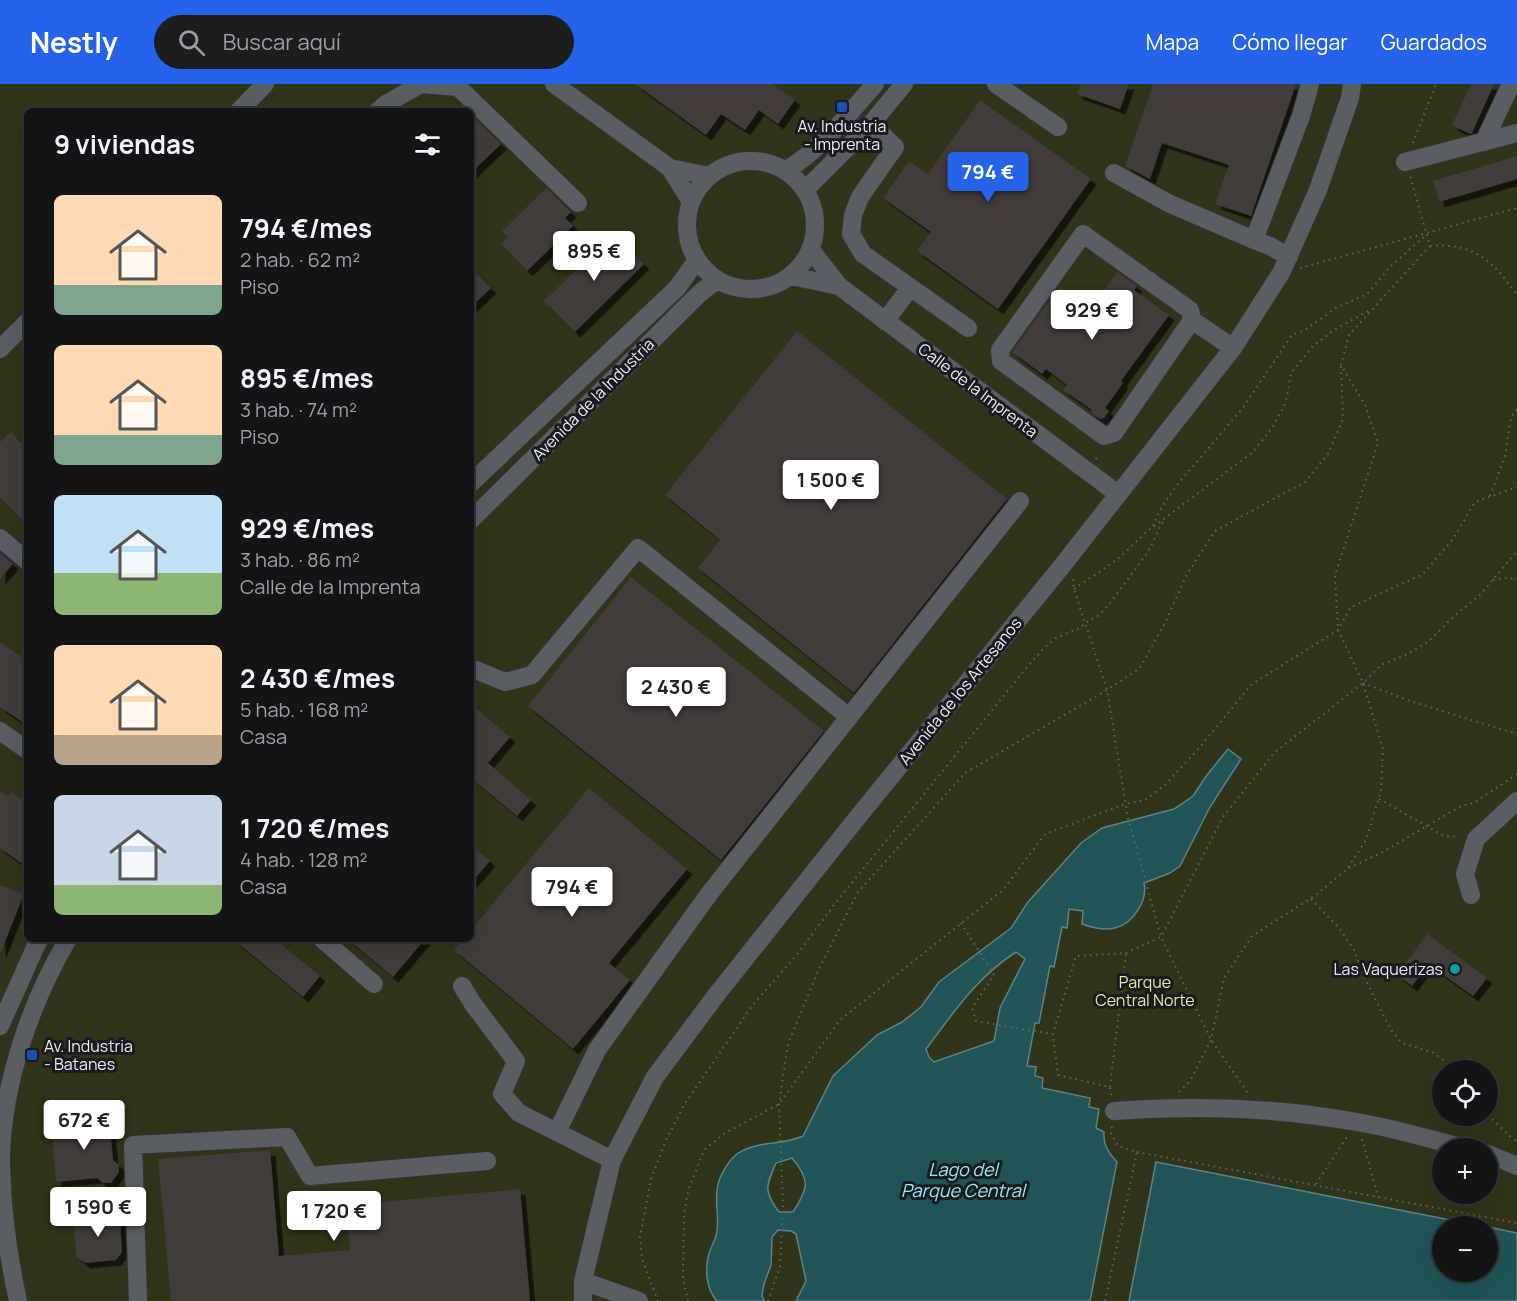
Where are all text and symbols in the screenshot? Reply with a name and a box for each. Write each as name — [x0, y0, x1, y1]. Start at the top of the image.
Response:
search box — [154, 15, 574, 69]
text: Nestly — [30, 23, 118, 61]
icon: search — [175, 26, 208, 59]
text: Buscar aquí — [223, 27, 341, 57]
text: Mapa — [1146, 28, 1199, 56]
text: Cómo llegar — [1232, 28, 1348, 56]
text: Guardados — [1381, 28, 1487, 56]
marker: Av. Industria - Imprenta — [835, 100, 849, 114]
place label: Av. Industria - Imprenta — [798, 115, 886, 155]
text: 9 viviendas — [54, 126, 195, 162]
icon: filters — [411, 128, 444, 161]
pin: 794 € — [946, 152, 1030, 203]
text: 794 € — [962, 158, 1014, 185]
text: 794 €/mes — [240, 210, 372, 246]
icon: home — [102, 219, 174, 291]
pin: 895 € — [552, 231, 636, 282]
text: 895 € — [567, 237, 621, 264]
text: 2 hab. · 62 m² — [240, 246, 360, 273]
text: Piso — [240, 273, 279, 300]
pin: 929 € — [1050, 290, 1134, 341]
text: 929 € — [1065, 296, 1119, 323]
street label: Avenida de la Industria — [527, 333, 659, 465]
street label: Calle de la Imprenta — [914, 338, 1042, 442]
text: 895 €/mes — [240, 360, 374, 396]
icon: home — [102, 369, 174, 441]
text: 3 hab. · 74 m² — [240, 396, 357, 423]
text: Piso — [240, 423, 279, 450]
pin: 1 500 € — [776, 460, 886, 511]
text: 1 500 € — [797, 466, 865, 493]
text: 929 €/mes — [240, 510, 374, 546]
icon: home — [102, 519, 174, 591]
text: 3 hab. · 86 m² — [240, 546, 360, 573]
text: Calle de la Imprenta — [240, 573, 421, 600]
street label: Avenida de los Artesanos — [894, 613, 1026, 769]
text: 2 430 €/mes — [240, 660, 395, 696]
pin: 2 430 € — [621, 667, 731, 718]
icon: home — [102, 669, 174, 741]
text: 2 430 € — [641, 673, 711, 700]
text: 5 hab. · 168 m² — [240, 696, 368, 723]
text: Casa — [240, 723, 287, 750]
text: 1 720 €/mes — [240, 810, 389, 846]
icon: home — [102, 819, 174, 891]
text: 4 hab. · 128 m² — [240, 846, 368, 873]
pin: 794 € — [530, 867, 614, 918]
text: Casa — [240, 873, 287, 900]
text: 794 € — [546, 873, 598, 900]
place label: Las Vaquerizas — [1333, 958, 1443, 980]
marker: Las Vaquerizas — [1448, 962, 1462, 976]
park label: Parque Central Norte — [1095, 971, 1195, 1011]
place label: Av. Industria - Batanes — [44, 1035, 133, 1075]
marker: Av. Industria - Batanes — [25, 1048, 39, 1062]
map controls — [1432, 1060, 1498, 1282]
button: locate — [1432, 1060, 1498, 1126]
pin: 672 € — [42, 1100, 126, 1151]
text: 672 € — [58, 1106, 110, 1133]
button: + — [1432, 1138, 1498, 1204]
water label: Lago del Parque Central — [901, 1157, 1028, 1202]
pin: 1 590 € — [43, 1187, 153, 1238]
pin: 1 720 € — [279, 1191, 389, 1242]
text: 1 590 € — [64, 1193, 132, 1220]
text: 1 720 € — [301, 1197, 367, 1224]
button: − — [1432, 1216, 1498, 1282]

